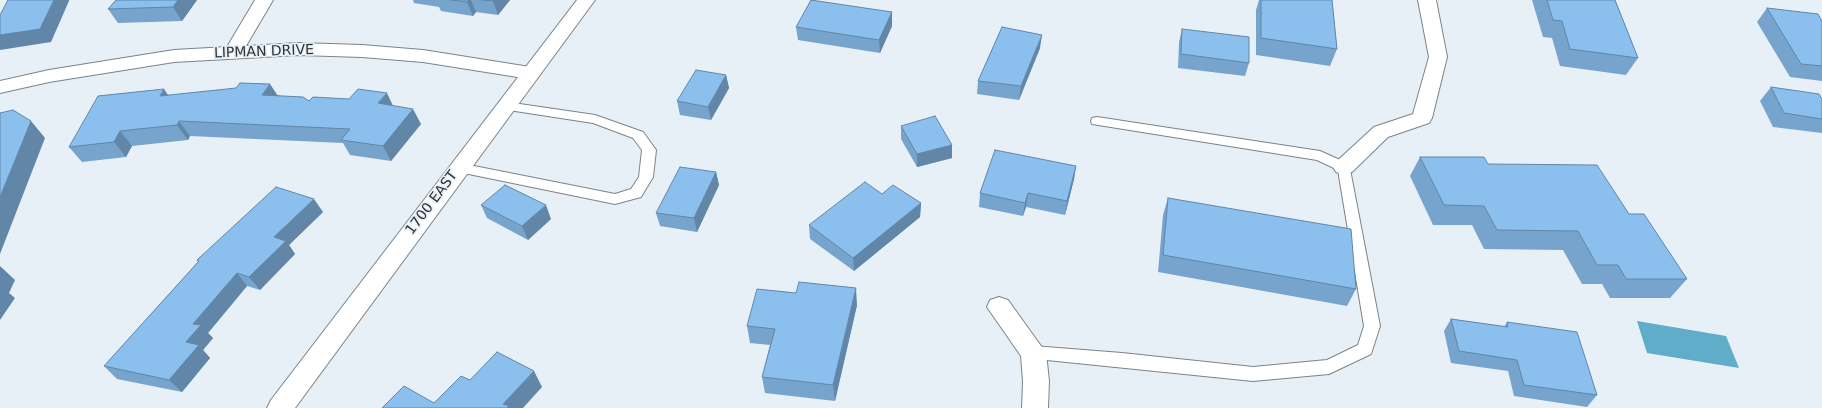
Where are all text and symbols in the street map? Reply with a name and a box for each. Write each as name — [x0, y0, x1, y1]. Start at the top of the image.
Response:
street label: LIPMAN DRIVE — [214, 42, 314, 62]
street label: 1700 EAST — [402, 168, 462, 238]

